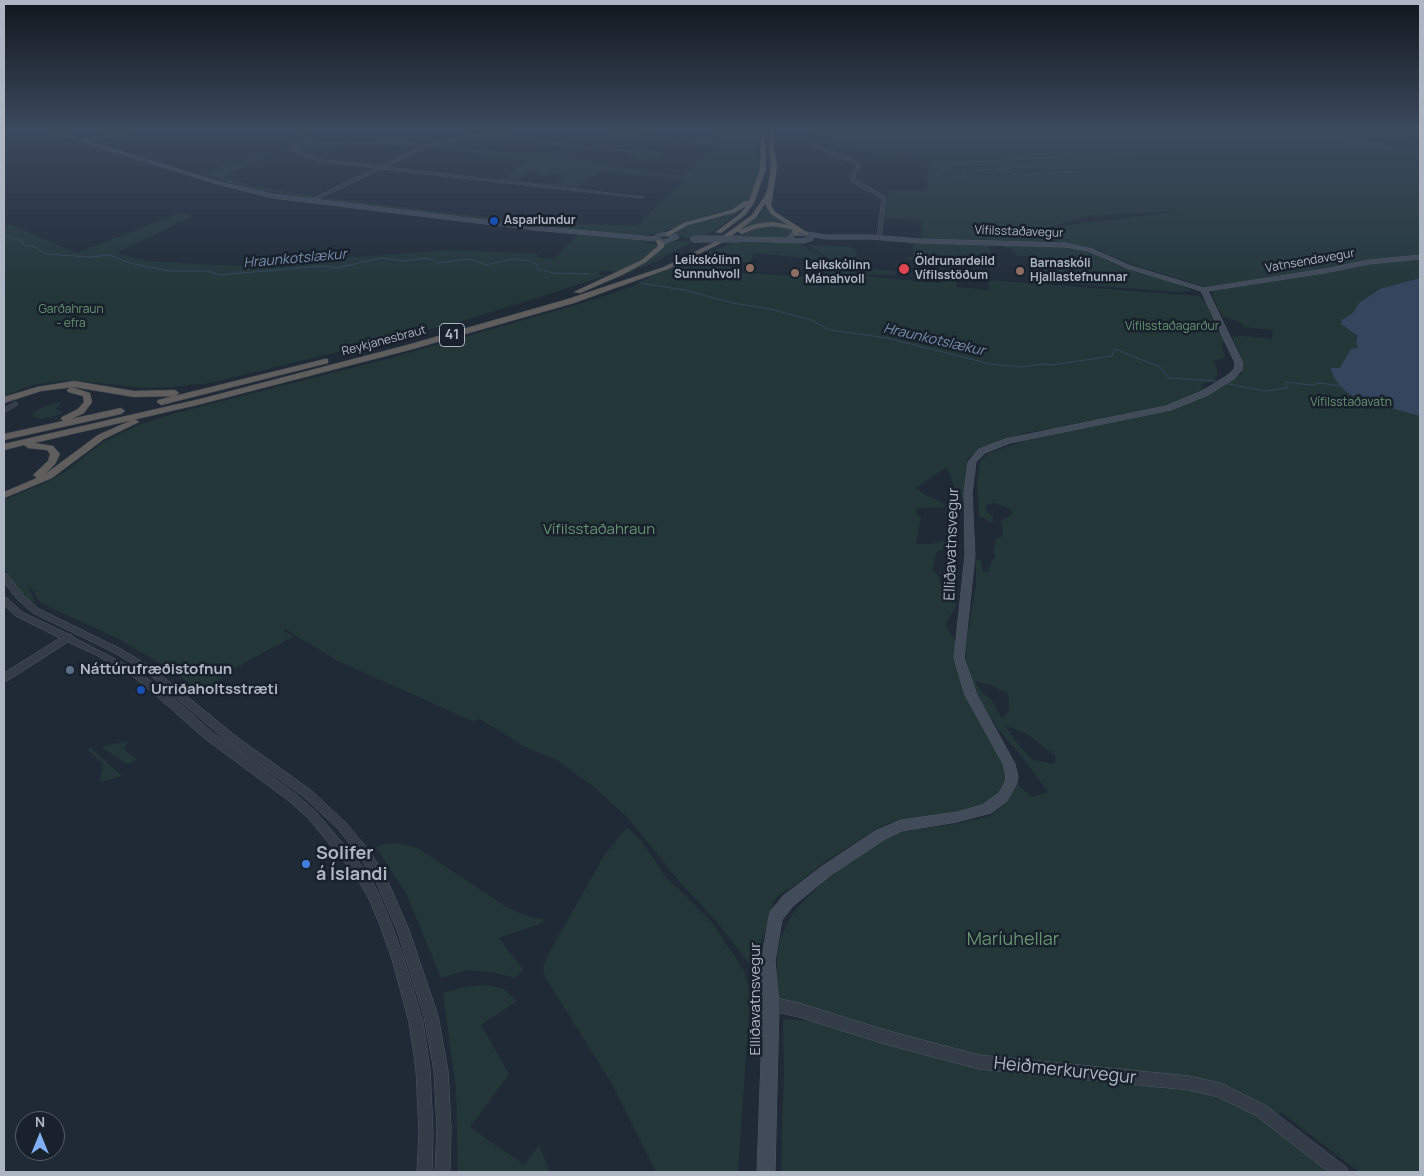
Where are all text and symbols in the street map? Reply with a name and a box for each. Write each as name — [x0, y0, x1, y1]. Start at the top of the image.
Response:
place label: Asparlundur — [504, 214, 576, 228]
marker: Asparlundur — [488, 215, 500, 227]
street label: Vífilsstaðavegur — [974, 223, 1064, 241]
water label: Hraunkotslækur — [243, 246, 347, 272]
street label: Vatnsendavegur — [1264, 246, 1356, 276]
place label: Leikskólinn Sunnuhvoll — [674, 254, 740, 282]
place label: Öldrunardeild Vífilsstöðum — [915, 255, 995, 283]
place label: Barnaskóli Hjallastefnunnar — [1030, 257, 1128, 285]
place label: Leikskólinn Mánahvoll — [805, 259, 870, 287]
marker: Leikskólinn Sunnuhvoll — [744, 262, 756, 274]
marker: Öldrunardeild Vífilsstöðum — [897, 262, 911, 276]
marker: Barnaskóli Hjallastefnunnar — [1014, 265, 1026, 277]
marker: Leikskólinn Mánahvoll — [789, 267, 801, 279]
park label: Garðahraun - efra — [38, 303, 104, 331]
water label: Hraunkotslækur — [882, 320, 986, 360]
park label: Vífilsstaðagarður — [1125, 320, 1219, 334]
street label: Reykjanesbraut — [340, 323, 428, 359]
road number: 41 — [440, 324, 464, 346]
park label: Vífilsstaðavatn — [1310, 396, 1392, 410]
street label: Elliðavatnsvegur — [941, 487, 963, 601]
park label: Vífilsstaðahraun — [543, 521, 655, 539]
place label: Náttúrufræðistofnun — [80, 661, 232, 679]
marker: Náttúrufræðistofnun — [64, 664, 76, 676]
place label: Urriðaholtsstræti — [151, 681, 278, 699]
marker: Urriðaholtsstræti — [135, 684, 147, 696]
place label: Solifer á Íslandi — [316, 843, 387, 886]
marker: Solifer á Íslandi — [300, 858, 312, 870]
park label: Maríuhellar — [967, 929, 1059, 951]
street label: Elliðavatnsvegur — [747, 942, 765, 1056]
street label: Heiðmerkurvegur — [993, 1053, 1137, 1089]
north arrow — [15, 1111, 65, 1161]
text: N — [35, 1112, 45, 1131]

